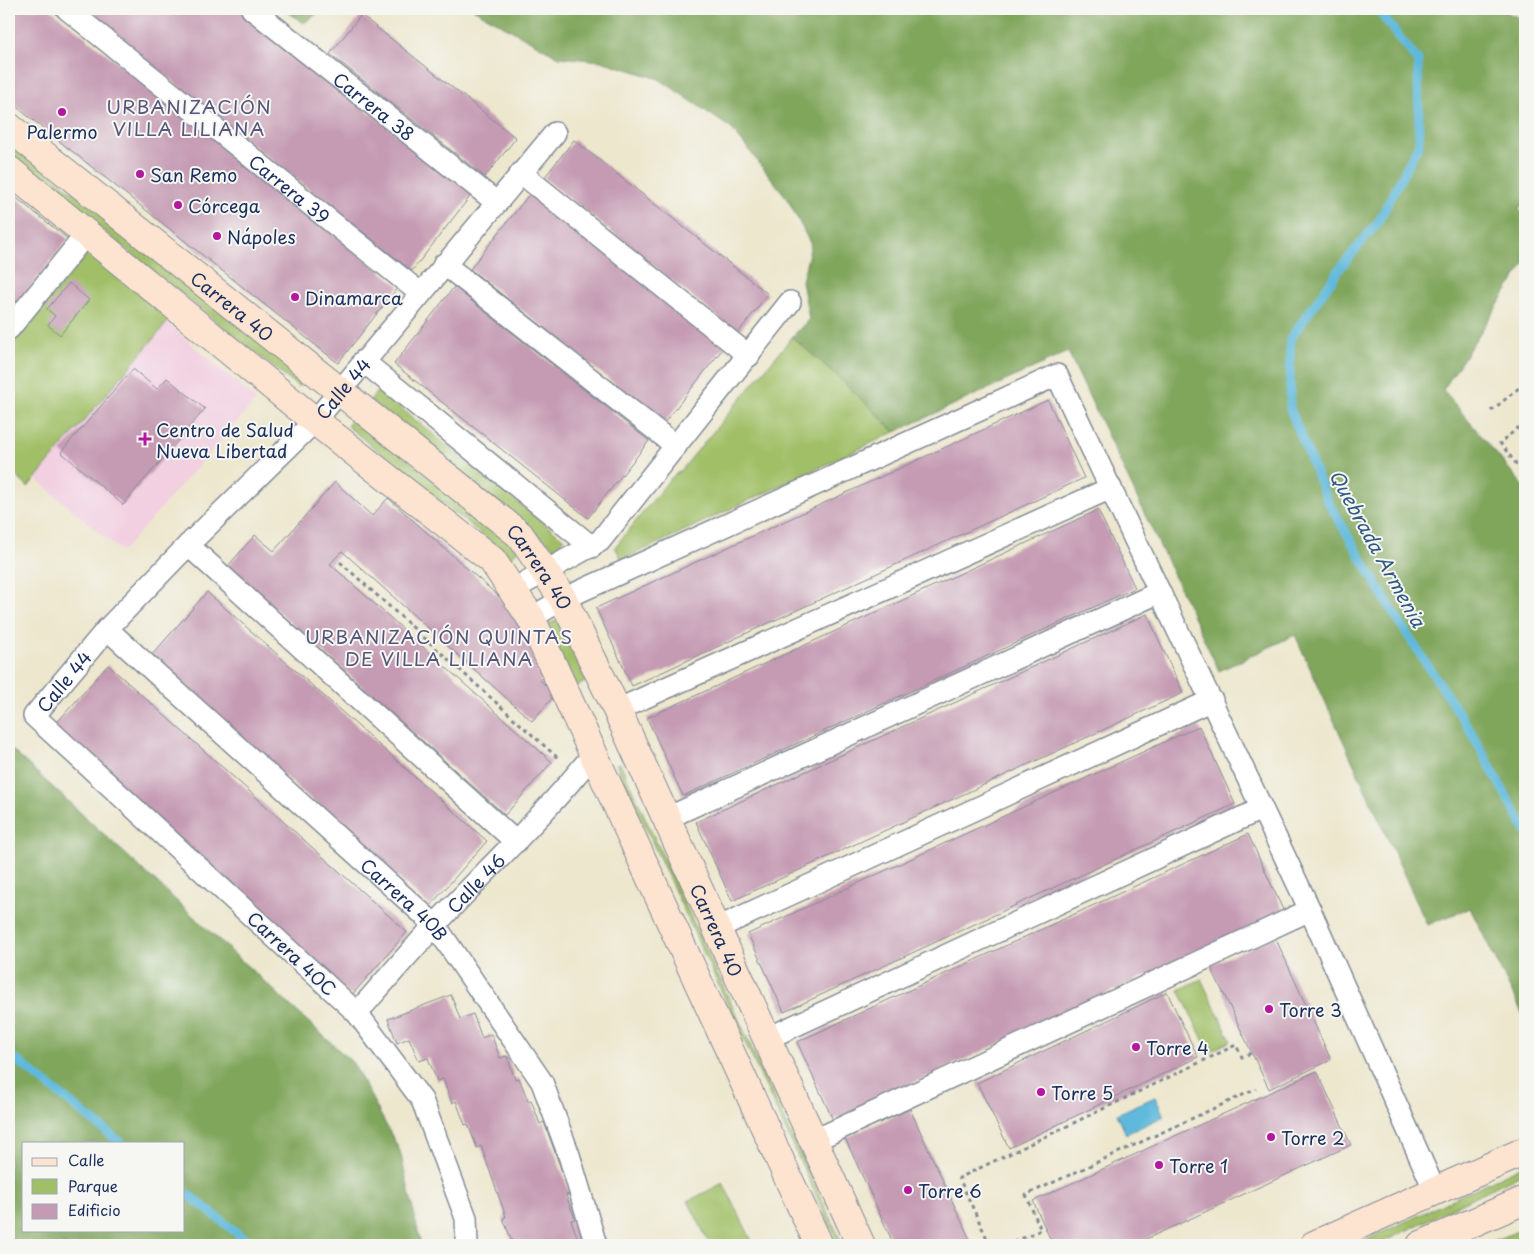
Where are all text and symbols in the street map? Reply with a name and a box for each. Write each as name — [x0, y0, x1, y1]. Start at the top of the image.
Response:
street label: Carrera 38 — [328, 65, 421, 147]
district label: URBANIZACIÓN VILLA LILIANA — [106, 92, 272, 142]
marker: Palermo — [56, 106, 68, 118]
place label: Palermo — [27, 118, 97, 145]
street label: Carrera 39 — [244, 147, 336, 229]
place label: San Remo — [150, 161, 237, 188]
marker: San Remo — [134, 168, 146, 180]
place label: Córcega — [188, 192, 261, 219]
marker: Córcega — [172, 199, 184, 211]
place label: Nápoles — [227, 223, 296, 250]
marker: Nápoles — [211, 230, 223, 242]
street label: Carrera 40 — [185, 264, 280, 347]
place label: Dinamarca — [305, 284, 403, 311]
marker: Dinamarca — [289, 291, 301, 303]
street label: Calle 44 — [309, 351, 376, 425]
place label: Centro de Salud Nueva Libertad — [156, 416, 294, 464]
marker: Centro de Salud Nueva Libertad — [138, 432, 152, 446]
water label: Quebrada Armenia — [1323, 464, 1434, 633]
street label: Carrera 40 — [502, 517, 579, 614]
district label: URBANIZACIÓN QUINTAS DE VILLA LILIANA — [305, 622, 573, 672]
street label: Calle 44 — [29, 644, 97, 718]
street label: Calle 46 — [440, 847, 511, 919]
street label: Carrera 40B — [355, 851, 455, 946]
street label: Carrera 40 — [684, 879, 750, 981]
street label: Carrera 40C — [241, 905, 343, 1001]
place label: Torre 3 — [1279, 996, 1342, 1023]
marker: Torre 3 — [1263, 1003, 1275, 1015]
place label: Torre 4 — [1146, 1034, 1209, 1061]
marker: Torre 4 — [1130, 1041, 1142, 1053]
place label: Torre 5 — [1051, 1079, 1113, 1106]
marker: Torre 5 — [1035, 1086, 1047, 1098]
place label: Torre 2 — [1281, 1124, 1345, 1151]
marker: Torre 2 — [1265, 1131, 1277, 1143]
legend — [22, 1142, 185, 1232]
text: Calle — [68, 1148, 105, 1171]
place label: Torre 1 — [1169, 1152, 1228, 1179]
marker: Torre 1 — [1153, 1159, 1165, 1171]
text: Parque — [68, 1174, 118, 1197]
place label: Torre 6 — [918, 1177, 982, 1204]
marker: Torre 6 — [902, 1184, 914, 1196]
text: Edificio — [68, 1198, 121, 1221]

